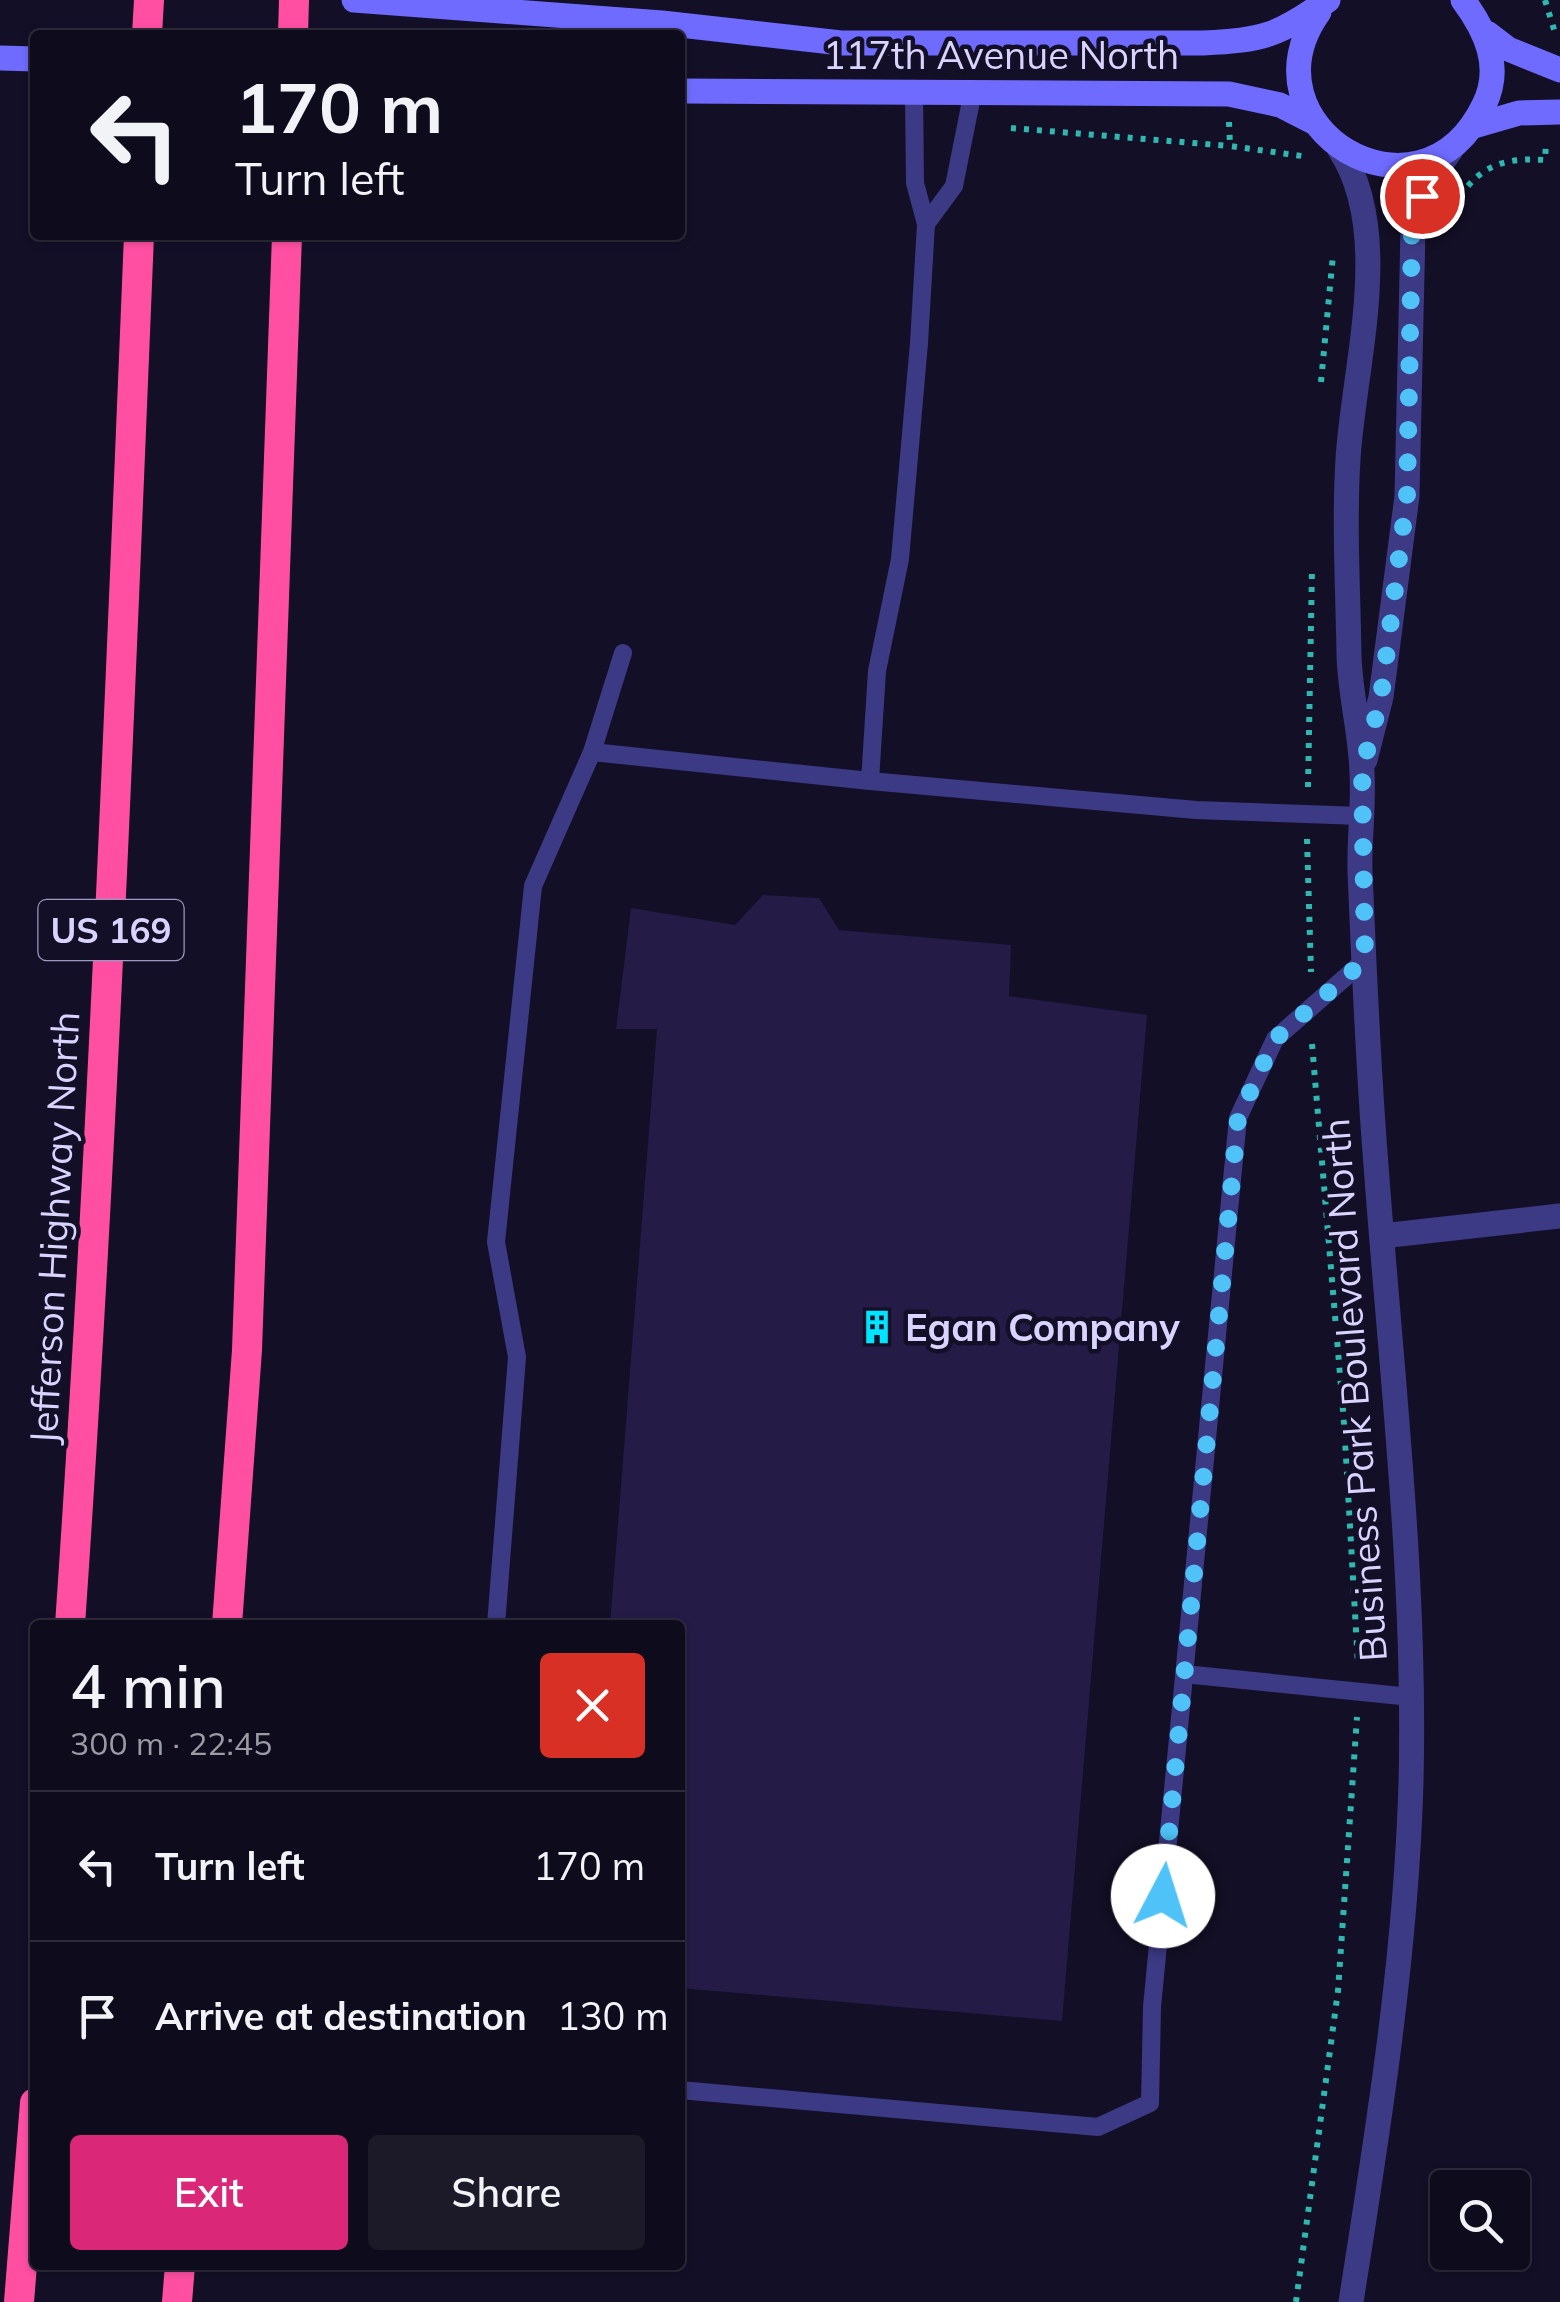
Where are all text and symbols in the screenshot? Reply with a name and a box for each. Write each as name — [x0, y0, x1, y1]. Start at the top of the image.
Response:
street label: 117th Avenue North — [823, 31, 1179, 79]
text: 170 m — [235, 63, 443, 151]
icon: left — [70, 70, 200, 200]
text: Turn left — [235, 150, 404, 206]
pin — [1380, 154, 1465, 239]
icon: arrive — [1395, 169, 1450, 224]
road number: US 169 — [38, 900, 184, 960]
street label: Jefferson Highway North — [19, 1010, 89, 1446]
street label: Business Park Boulevard North — [1311, 1117, 1397, 1663]
place label: Egan Company — [905, 1303, 1180, 1351]
building icon: Egan Company — [858, 1308, 896, 1346]
text: 4 min — [70, 1648, 226, 1723]
button: close — [540, 1653, 645, 1758]
text: 300 m · 22:45 — [70, 1723, 272, 1763]
icon: left — [70, 1839, 125, 1894]
text: Turn left — [155, 1842, 305, 1890]
text: 170 m — [533, 1842, 645, 1890]
position arrow — [1111, 1844, 1215, 1948]
icon: arrive — [70, 1989, 125, 2044]
text: Arrive at destination — [155, 1992, 527, 2040]
text: 130 m — [557, 1992, 669, 2040]
button: Exit — [70, 2135, 348, 2250]
button: Share — [368, 2135, 645, 2250]
map controls — [1430, 2170, 1530, 2270]
button: search — [1430, 2170, 1530, 2270]

